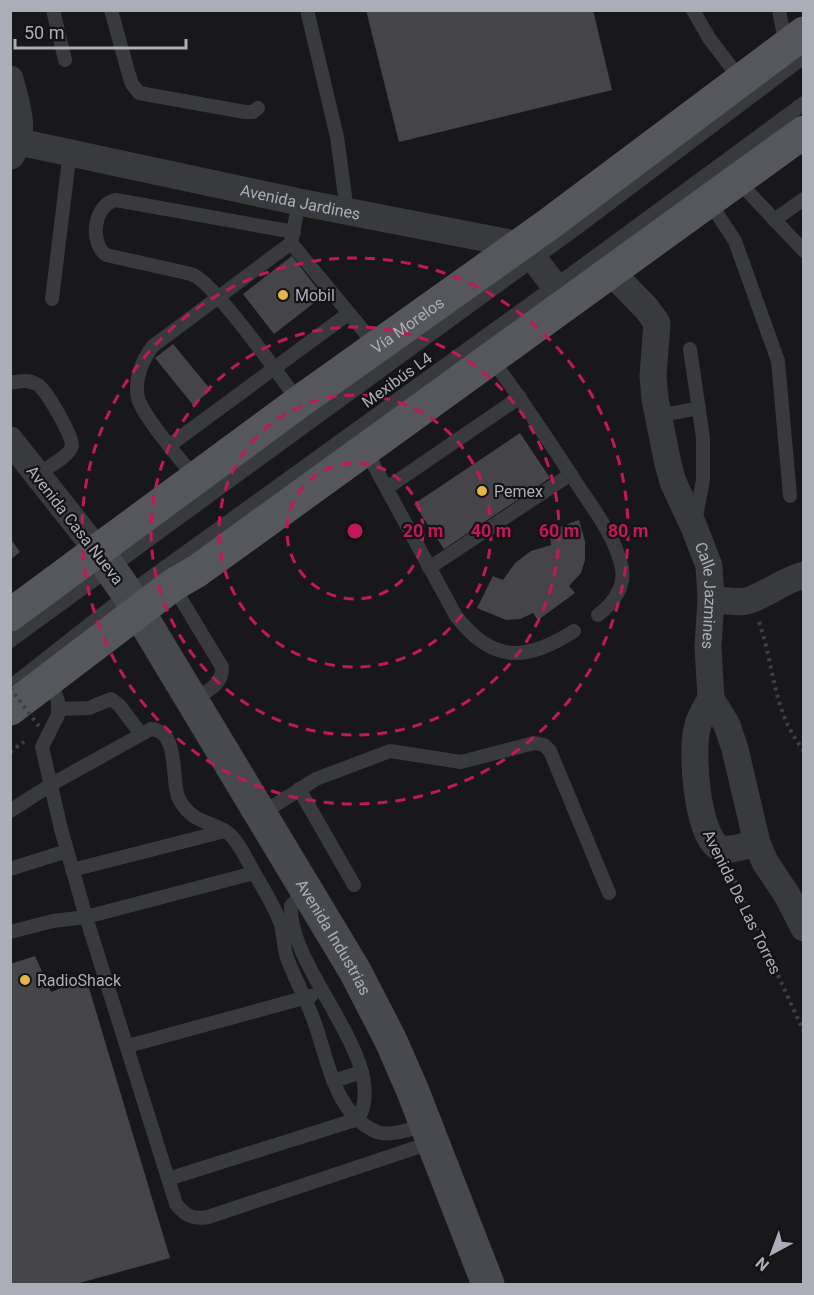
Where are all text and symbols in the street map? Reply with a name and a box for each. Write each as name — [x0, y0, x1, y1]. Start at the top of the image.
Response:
scale bar — [15, 12, 186, 50]
text: 50 m — [24, 22, 64, 43]
street label: Avenida Jardines — [239, 180, 362, 223]
place label: Mobil — [295, 286, 335, 305]
marker: Mobil — [276, 288, 290, 302]
street label: Vía Morelos — [367, 292, 447, 357]
street label: Mexibús L4 — [358, 348, 436, 412]
street label: Avenida Casa Nueva — [23, 462, 127, 588]
place label: Pemex — [494, 482, 543, 501]
marker: Pemex — [475, 484, 489, 498]
text: 20 m — [403, 520, 443, 541]
text: 40 m — [471, 520, 511, 541]
text: 60 m — [539, 520, 579, 541]
text: 80 m — [608, 520, 648, 541]
centre of rings — [345, 521, 365, 541]
street label: Calle Jazmines — [691, 539, 721, 650]
street label: Avenida De Las Torres — [699, 827, 785, 977]
street label: Avenida Industrias — [292, 876, 375, 998]
place label: RadioShack — [37, 971, 122, 990]
marker: RadioShack — [18, 973, 32, 987]
north arrow — [742, 1223, 802, 1283]
text: N — [752, 1253, 773, 1275]

